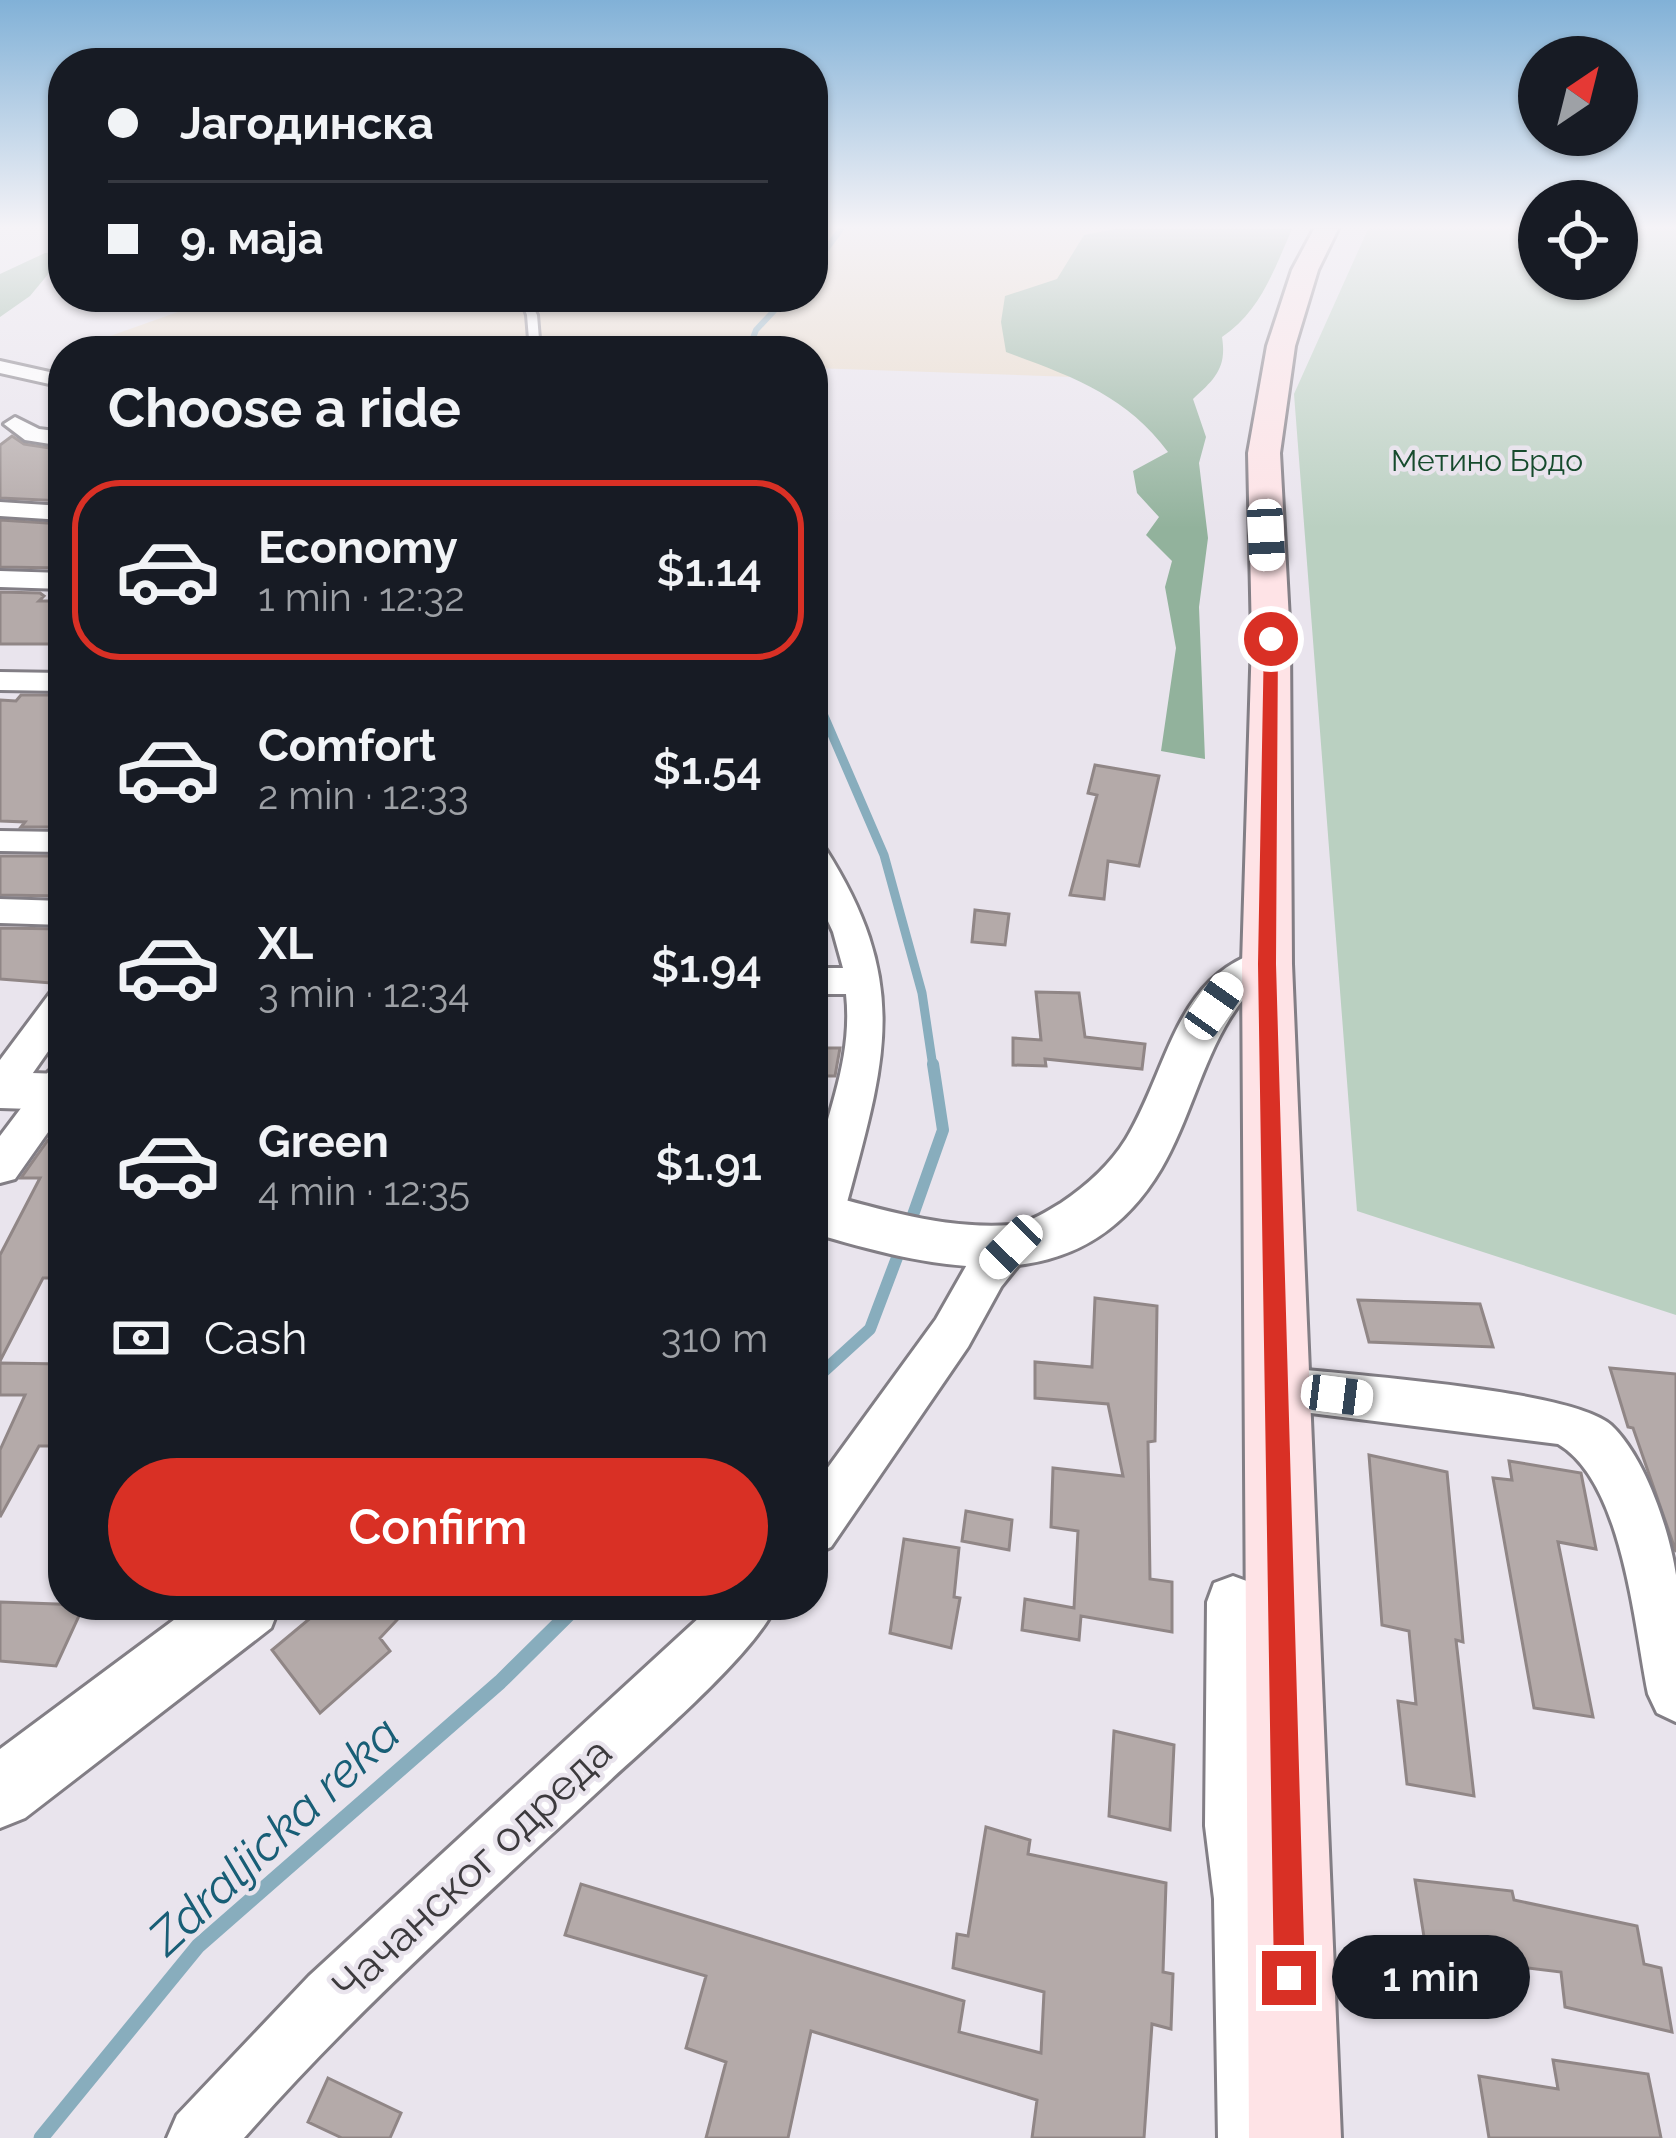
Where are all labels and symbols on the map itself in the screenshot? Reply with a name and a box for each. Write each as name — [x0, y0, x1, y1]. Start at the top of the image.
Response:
north arrow — [1518, 36, 1638, 156]
park label: Метино Брдо — [1391, 443, 1583, 478]
car — [1246, 498, 1286, 572]
route start — [1244, 612, 1298, 666]
car — [1179, 966, 1249, 1046]
car — [973, 1209, 1049, 1285]
car — [1299, 1373, 1375, 1417]
water label: Zdraljicka reka — [136, 1705, 411, 1967]
street label: Чачанског одреда — [323, 1727, 621, 2011]
callout: 1 min — [1331, 1936, 1529, 2020]
route end — [1262, 1951, 1316, 2005]

